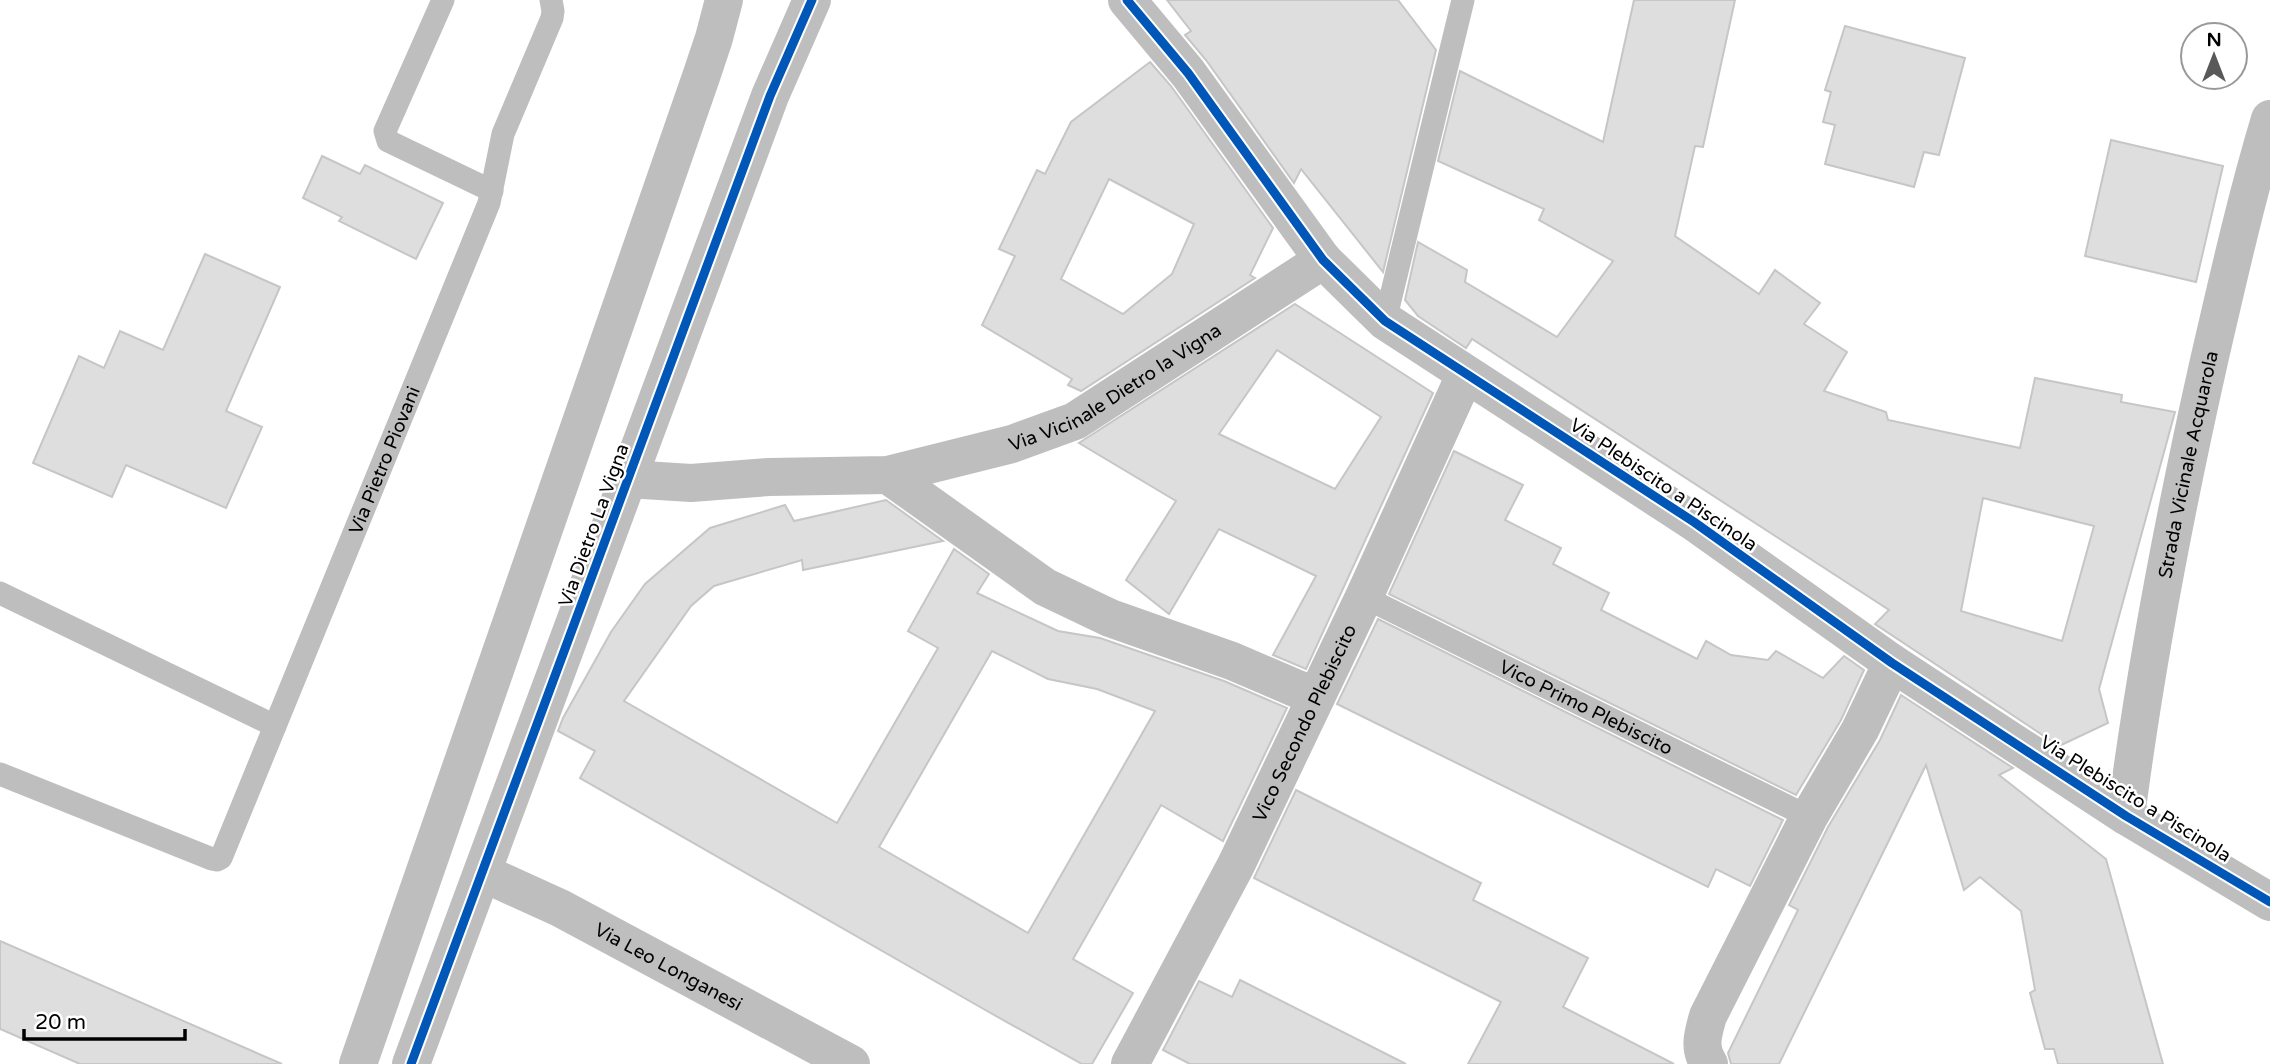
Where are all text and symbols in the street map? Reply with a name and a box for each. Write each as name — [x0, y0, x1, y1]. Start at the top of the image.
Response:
north arrow — [2179, 21, 2249, 91]
text: N — [2206, 29, 2222, 51]
street label: Via Vicinale Dietro la Vigna — [1006, 319, 1225, 456]
street label: Strada Vicinale Acquarola — [2154, 349, 2223, 580]
street label: Via Pietro Piovani — [345, 383, 425, 538]
street label: Via Plebiscito a Piscinola — [1566, 414, 1761, 556]
street label: Via Dietro La Vigna — [554, 441, 634, 610]
street label: Vico Secondo Plebiscito — [1248, 621, 1361, 826]
street label: Vico Primo Plebiscito — [1496, 656, 1676, 760]
street label: Via Plebiscito a Piscinola — [2036, 731, 2235, 867]
street label: Via Leo Longanesi — [591, 919, 746, 1016]
scale bar — [24, 998, 186, 1042]
text: 20 m — [35, 1010, 86, 1035]

